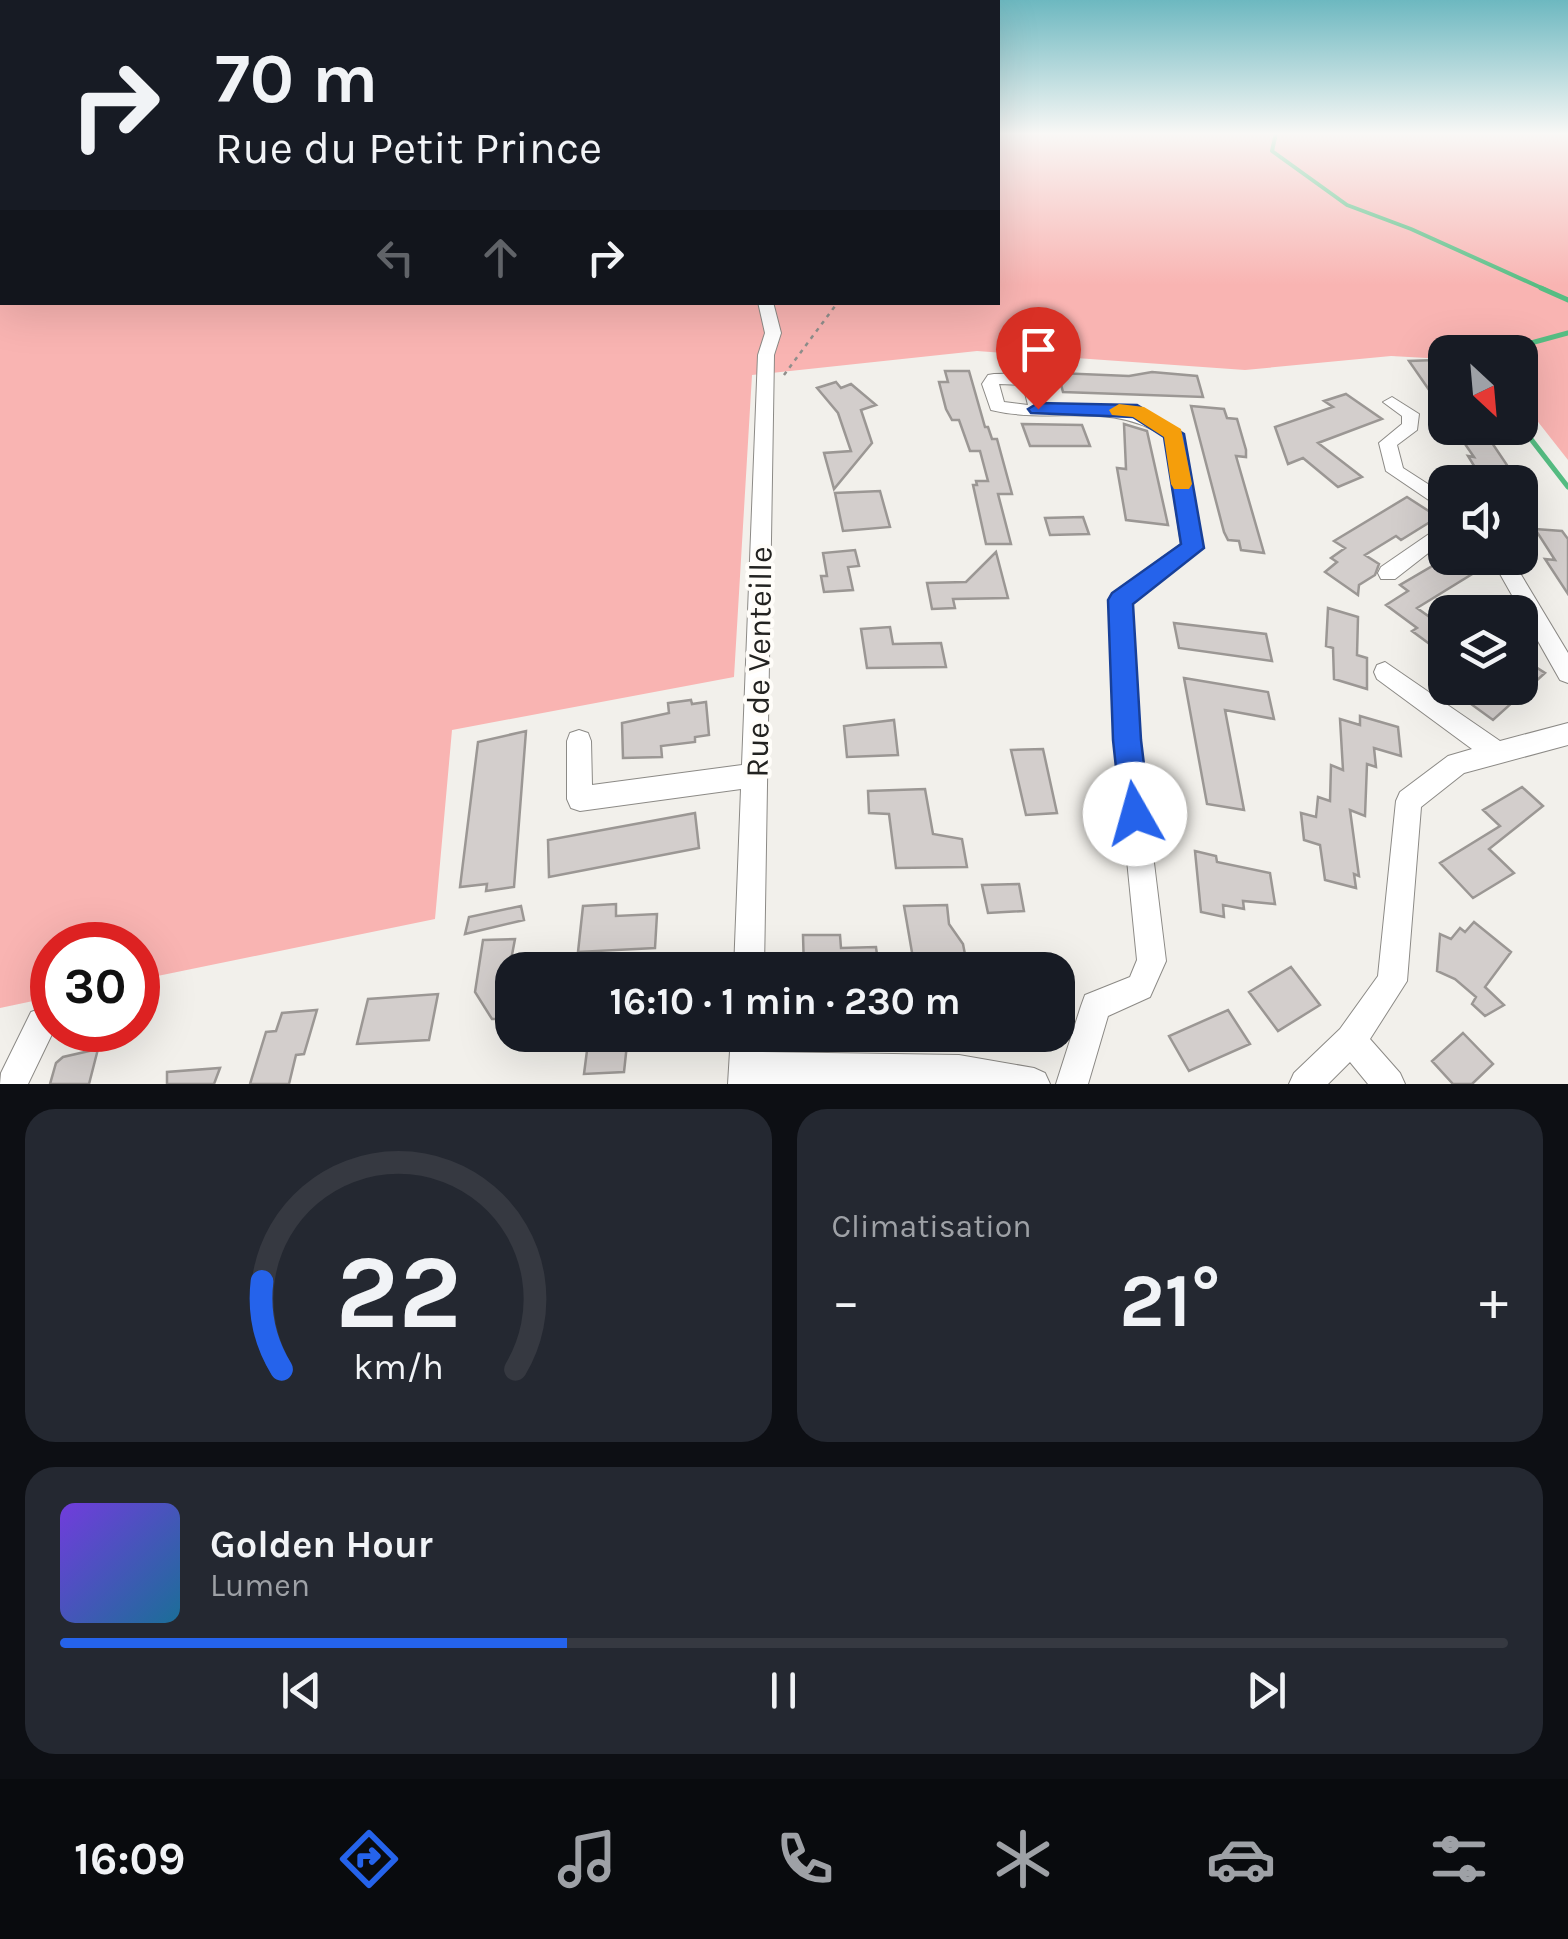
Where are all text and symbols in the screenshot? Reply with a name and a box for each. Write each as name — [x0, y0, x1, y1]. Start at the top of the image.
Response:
text: 70 m — [215, 38, 378, 120]
icon: right — [50, 40, 180, 170]
text: Rue du Petit Prince — [215, 122, 602, 174]
icon: left — [368, 230, 423, 285]
icon: ahead — [473, 230, 528, 285]
icon: right — [578, 230, 633, 285]
pin — [996, 307, 1081, 410]
icon: arrive — [1011, 322, 1066, 377]
north arrow — [1428, 335, 1538, 445]
map controls — [1428, 335, 1538, 705]
button: sound — [1428, 465, 1538, 575]
street label: Rue de Venteille — [738, 546, 780, 778]
button: layers — [1428, 595, 1538, 705]
position arrow — [1083, 762, 1187, 866]
speed limit sign: 30 — [30, 922, 160, 1052]
text: 16:10 · 1 min · 230 m — [610, 979, 960, 1024]
text: Climatisation — [832, 1208, 1032, 1245]
text: 22 — [335, 1232, 461, 1353]
text: 21° — [1119, 1257, 1220, 1345]
text: − — [832, 1269, 860, 1333]
text: + — [1479, 1269, 1508, 1333]
text: km/h — [353, 1346, 444, 1388]
text: Golden Hour — [210, 1522, 433, 1567]
text: Lumen — [210, 1567, 310, 1604]
icon: previous — [274, 1663, 329, 1718]
icon: pause — [756, 1663, 811, 1718]
icon: next — [1239, 1663, 1294, 1718]
icon: directions — [334, 1824, 404, 1894]
icon: music — [552, 1824, 622, 1894]
icon: phone — [770, 1824, 840, 1894]
icon: climate — [988, 1824, 1058, 1894]
icon: car — [1206, 1824, 1276, 1894]
icon: filters — [1424, 1824, 1494, 1894]
text: 16:09 — [74, 1833, 185, 1885]

